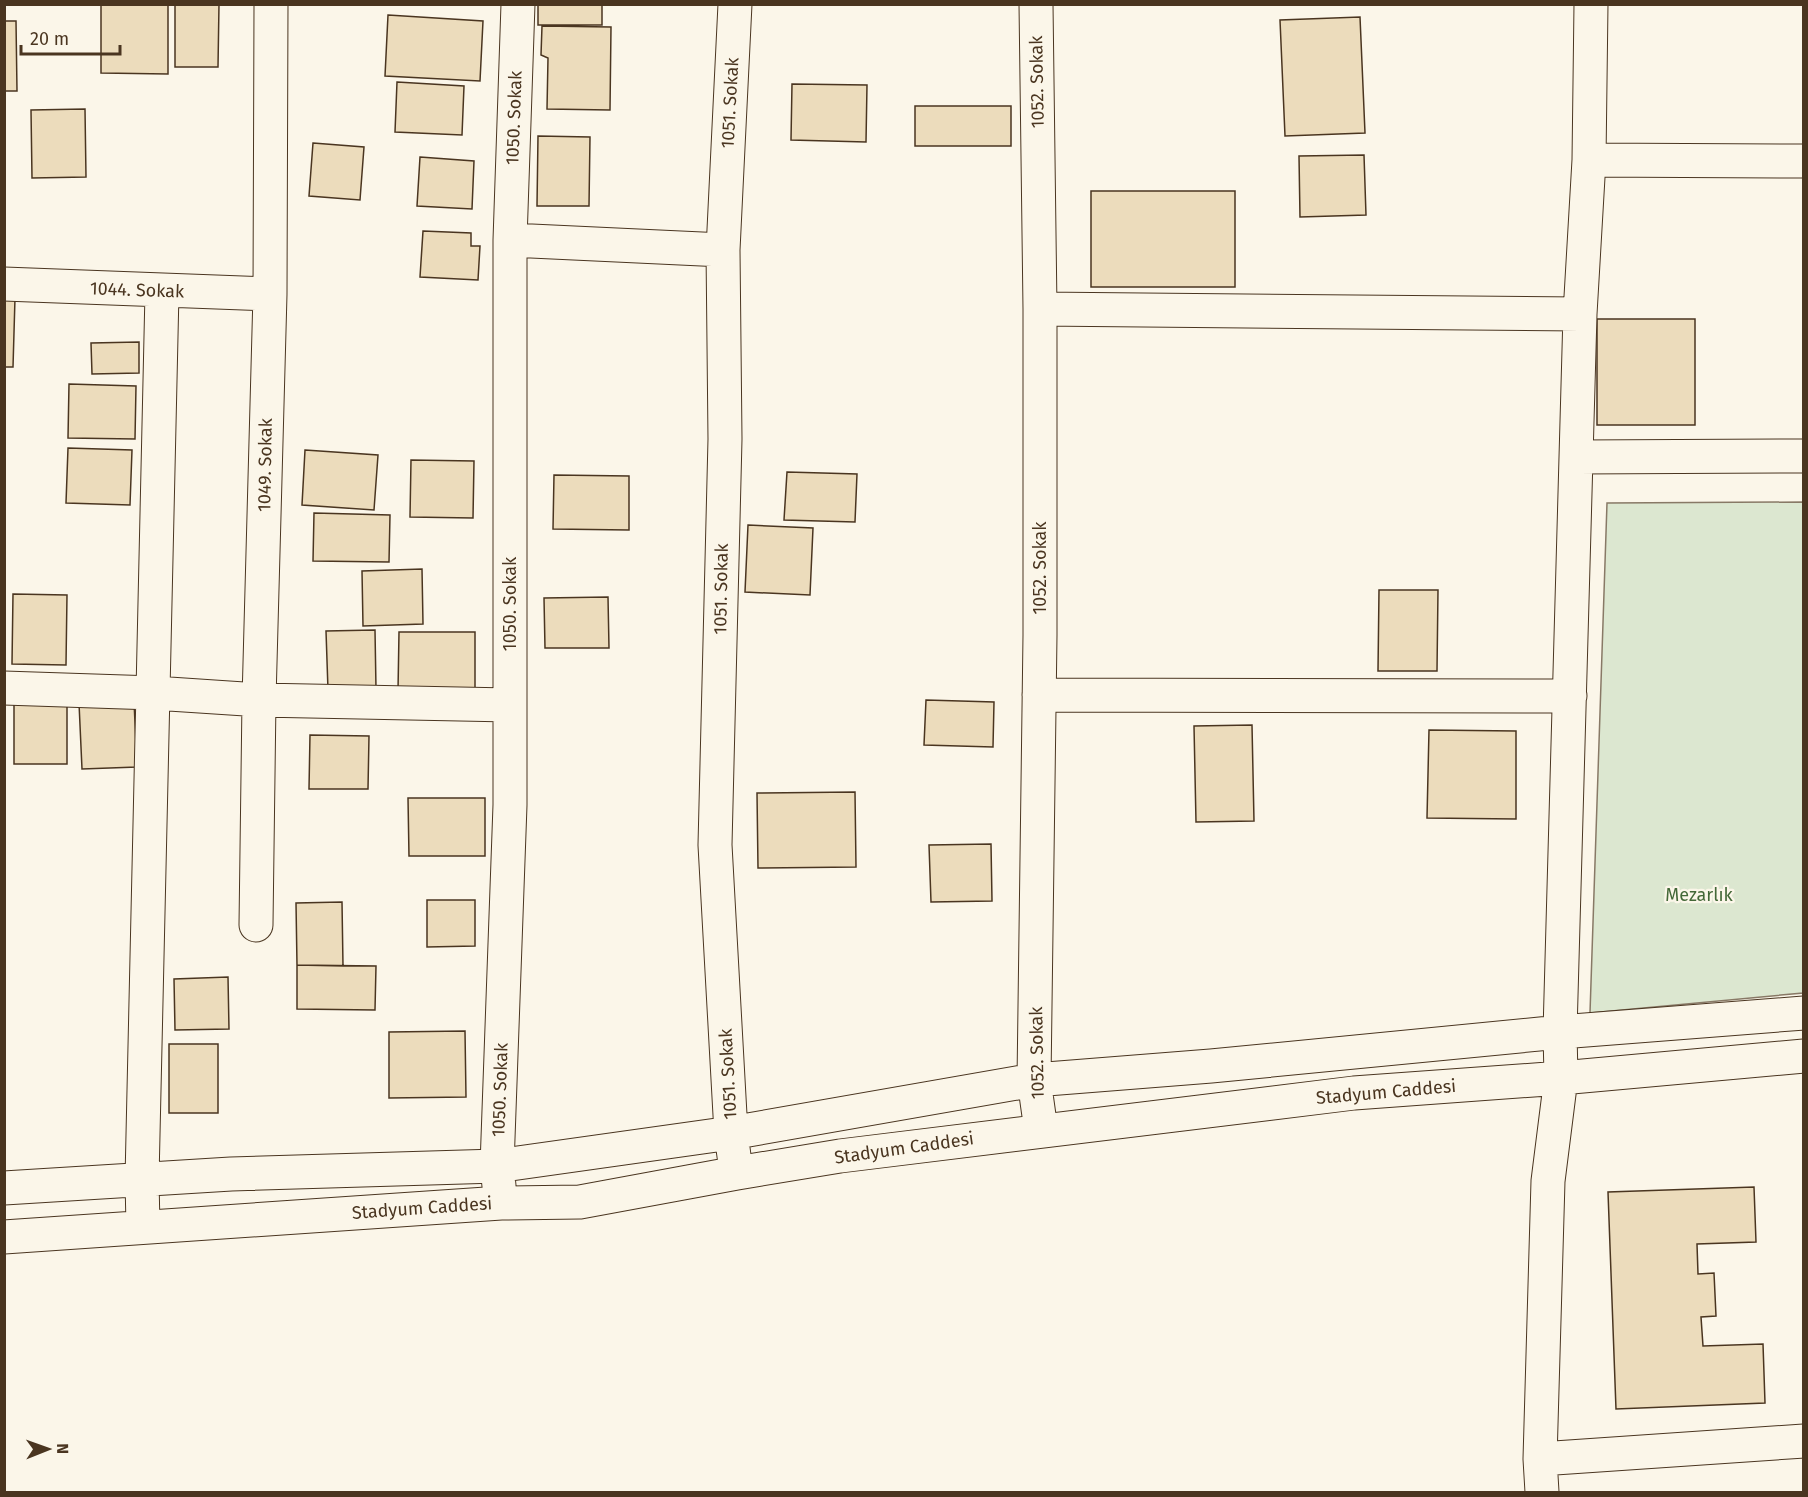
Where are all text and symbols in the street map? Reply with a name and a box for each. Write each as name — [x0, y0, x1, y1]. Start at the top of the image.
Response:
scale bar — [21, 18, 120, 56]
text: 20 m — [30, 28, 69, 50]
street label: 1052. Sokak — [1025, 35, 1049, 129]
street label: 1051. Sokak — [717, 56, 743, 149]
street label: 1050. Sokak — [501, 70, 527, 165]
street label: 1044. Sokak — [89, 277, 185, 303]
street label: 1049. Sokak — [253, 417, 277, 512]
street label: 1052. Sokak — [1029, 521, 1051, 614]
street label: 1051. Sokak — [709, 542, 733, 635]
street label: 1050. Sokak — [499, 556, 521, 651]
park label: Mezarlık — [1665, 884, 1734, 906]
street label: 1052. Sokak — [1025, 1006, 1049, 1100]
street label: 1051. Sokak — [715, 1027, 741, 1120]
street label: 1050. Sokak — [487, 1042, 513, 1137]
street label: Stadyum Caddesi — [1315, 1075, 1457, 1109]
street label: Stadyum Caddesi — [833, 1127, 975, 1169]
street label: Stadyum Caddesi — [351, 1192, 493, 1224]
north arrow — [18, 1419, 78, 1479]
text: N — [53, 1443, 72, 1454]

